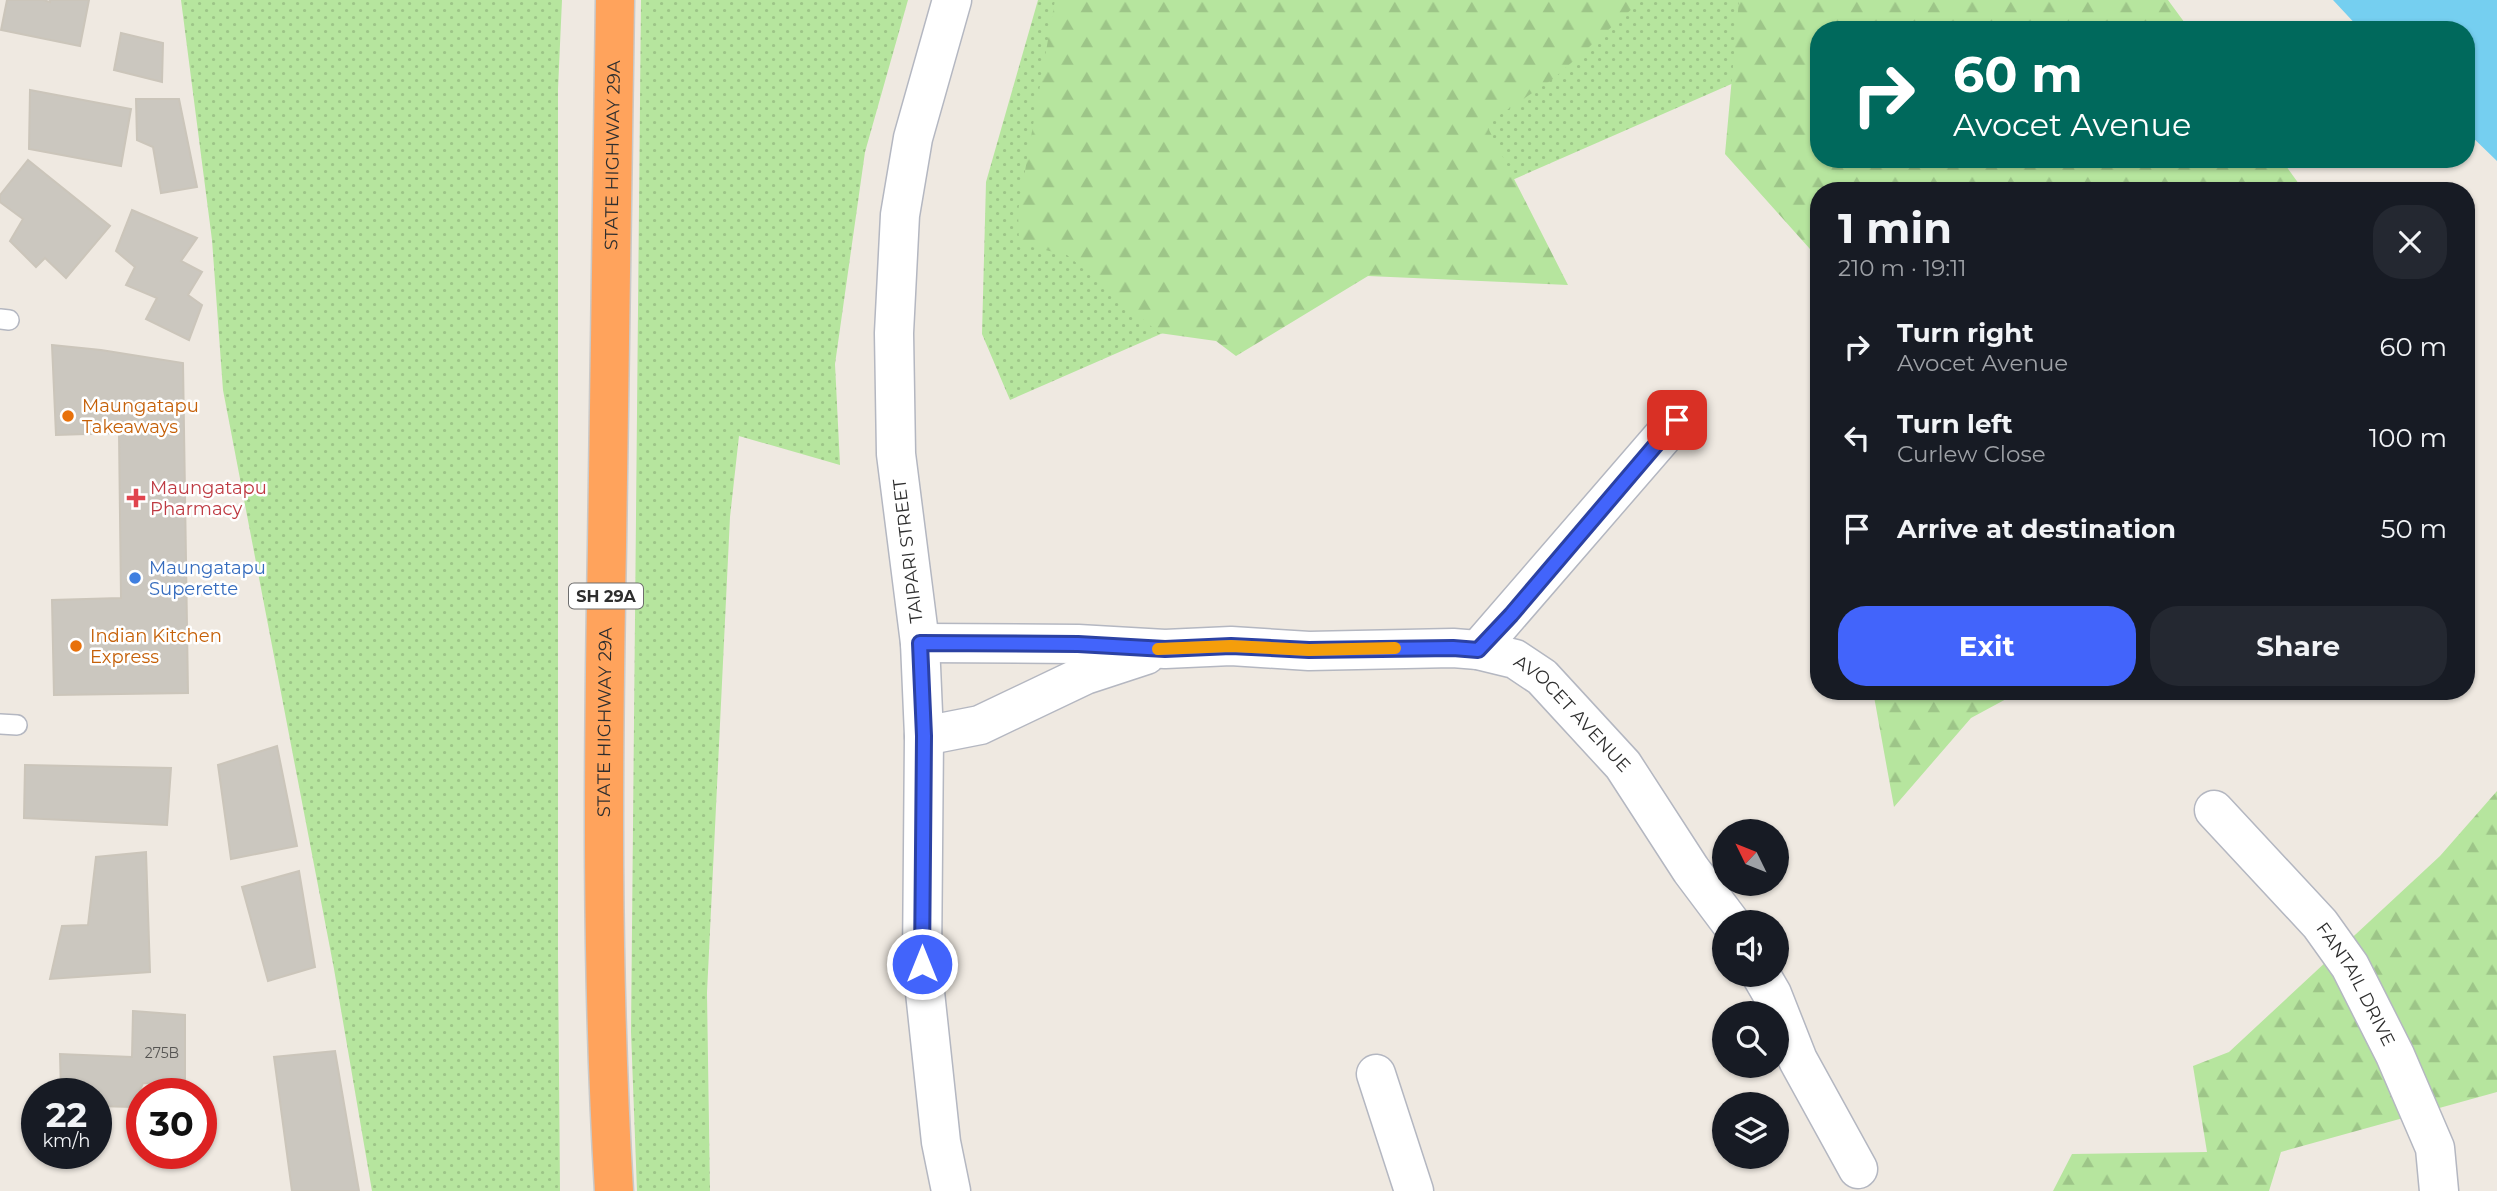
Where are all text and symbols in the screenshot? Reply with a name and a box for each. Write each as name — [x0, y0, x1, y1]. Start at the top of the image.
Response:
text: 60 m — [1953, 45, 2083, 104]
icon: right — [1838, 49, 1929, 140]
street label: STATE HIGHWAY 29A — [600, 60, 625, 250]
text: Avocet Avenue — [1953, 105, 2191, 144]
text: 1 min — [1838, 202, 1952, 254]
button: close — [2373, 205, 2447, 279]
text: 210 m · 19:11 — [1838, 254, 1967, 282]
text: Turn right — [1897, 317, 2033, 349]
icon: right — [1838, 328, 1876, 366]
text: 60 m — [2380, 331, 2447, 363]
text: Avocet Avenue — [1897, 349, 2068, 377]
pin — [1647, 390, 1707, 450]
place label: Maungatapu Takeaways — [82, 395, 199, 438]
icon: arrive — [1658, 401, 1696, 439]
marker: Maungatapu Takeaways — [60, 408, 76, 424]
text: Turn left — [1897, 408, 2013, 440]
icon: left — [1838, 419, 1876, 457]
text: 100 m — [2369, 422, 2447, 454]
text: Curlew Close — [1897, 440, 2046, 468]
place label: Maungatapu Pharmacy — [150, 477, 267, 520]
street label: TAIPARI STREET — [888, 477, 928, 624]
marker: Maungatapu Pharmacy — [128, 490, 144, 506]
icon: arrive — [1838, 510, 1876, 548]
text: Arrive at destination — [1897, 513, 2176, 545]
text: 50 m — [2381, 513, 2447, 545]
place label: Maungatapu Superette — [149, 557, 266, 600]
marker: Maungatapu Superette — [127, 570, 143, 586]
road number: SH 29A — [569, 583, 643, 608]
button: Exit — [1838, 606, 2136, 686]
button: Share — [2150, 606, 2447, 686]
place label: Indian Kitchen Express — [90, 625, 222, 668]
street label: STATE HIGHWAY 29A — [593, 627, 617, 817]
marker: Indian Kitchen Express — [68, 638, 84, 654]
street label: AVOCET AVENUE — [1510, 650, 1635, 777]
north arrow — [1712, 819, 1788, 896]
map controls — [1712, 819, 1789, 1169]
button: sound — [1712, 910, 1789, 987]
street label: FANTAIL DRIVE — [2311, 918, 2400, 1050]
position arrow — [885, 927, 959, 1001]
button: search — [1712, 1001, 1789, 1078]
house number: 275B — [145, 1044, 179, 1062]
speed limit sign: 30 — [126, 1078, 217, 1169]
button: layers — [1712, 1092, 1789, 1169]
text: 22 — [46, 1093, 87, 1136]
text: km/h — [42, 1130, 91, 1152]

